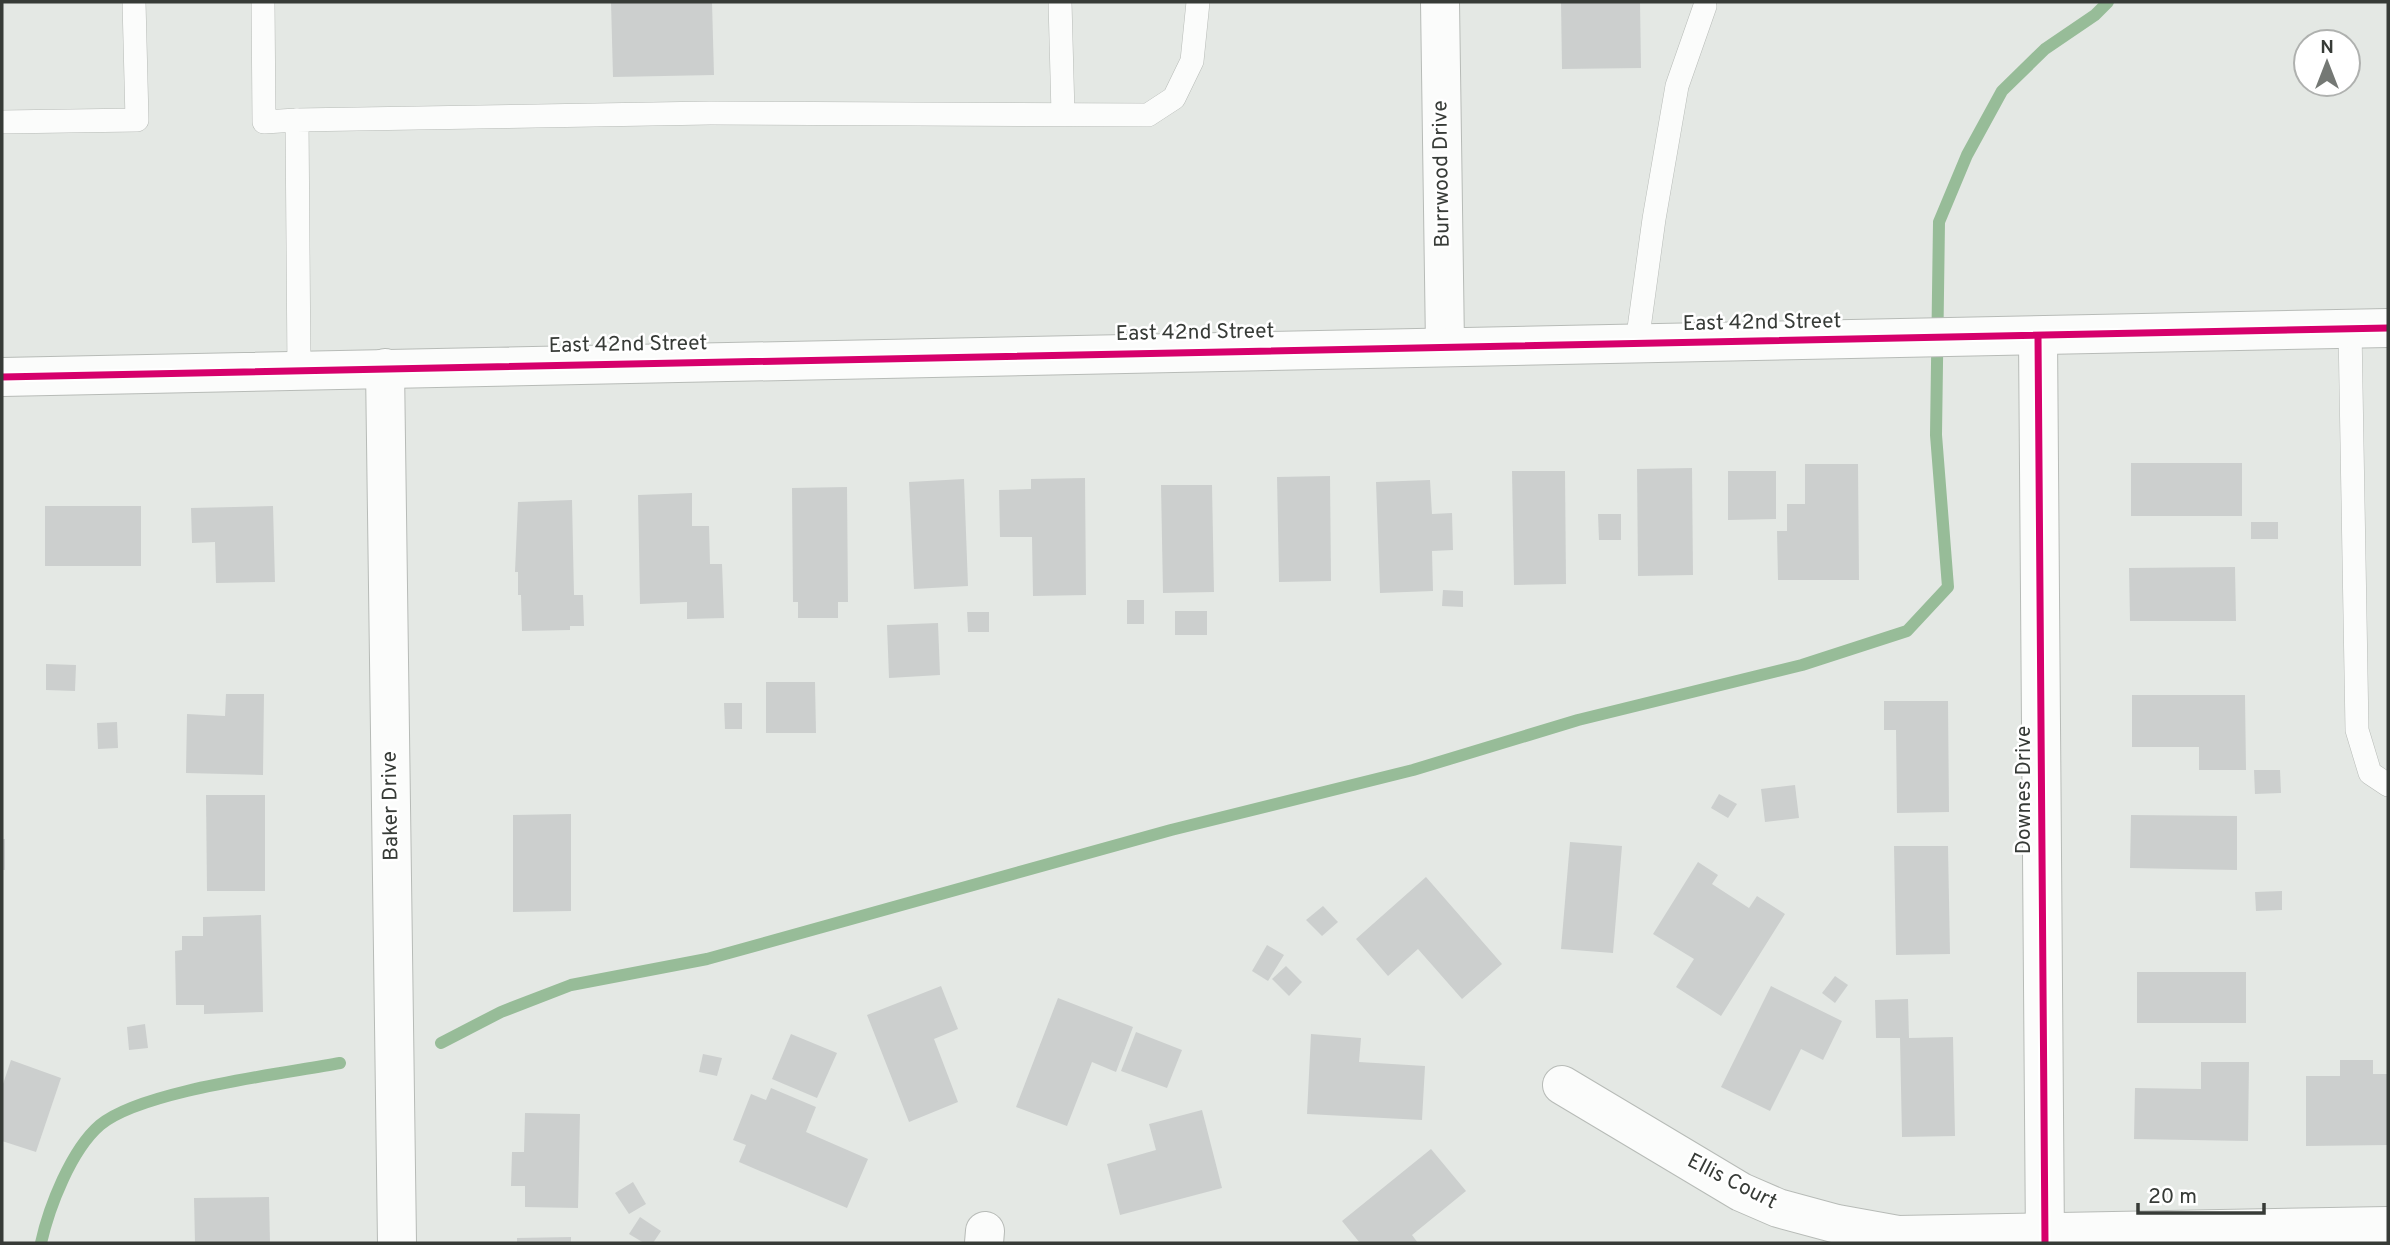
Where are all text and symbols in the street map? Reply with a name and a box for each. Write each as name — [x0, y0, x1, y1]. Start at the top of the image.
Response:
north arrow — [2292, 28, 2362, 98]
text: N — [2320, 36, 2334, 60]
street label: Burrwood Drive — [1427, 100, 1457, 248]
street label: East 42nd Street — [1682, 308, 1842, 338]
street label: East 42nd Street — [1115, 318, 1275, 348]
street label: East 42nd Street — [548, 330, 708, 360]
street label: Downes Drive — [2011, 726, 2038, 854]
street label: Baker Drive — [377, 751, 405, 861]
street label: Ellis Court — [1682, 1148, 1782, 1216]
scale bar — [2138, 1172, 2264, 1216]
text: 20 m — [2148, 1184, 2197, 1211]

